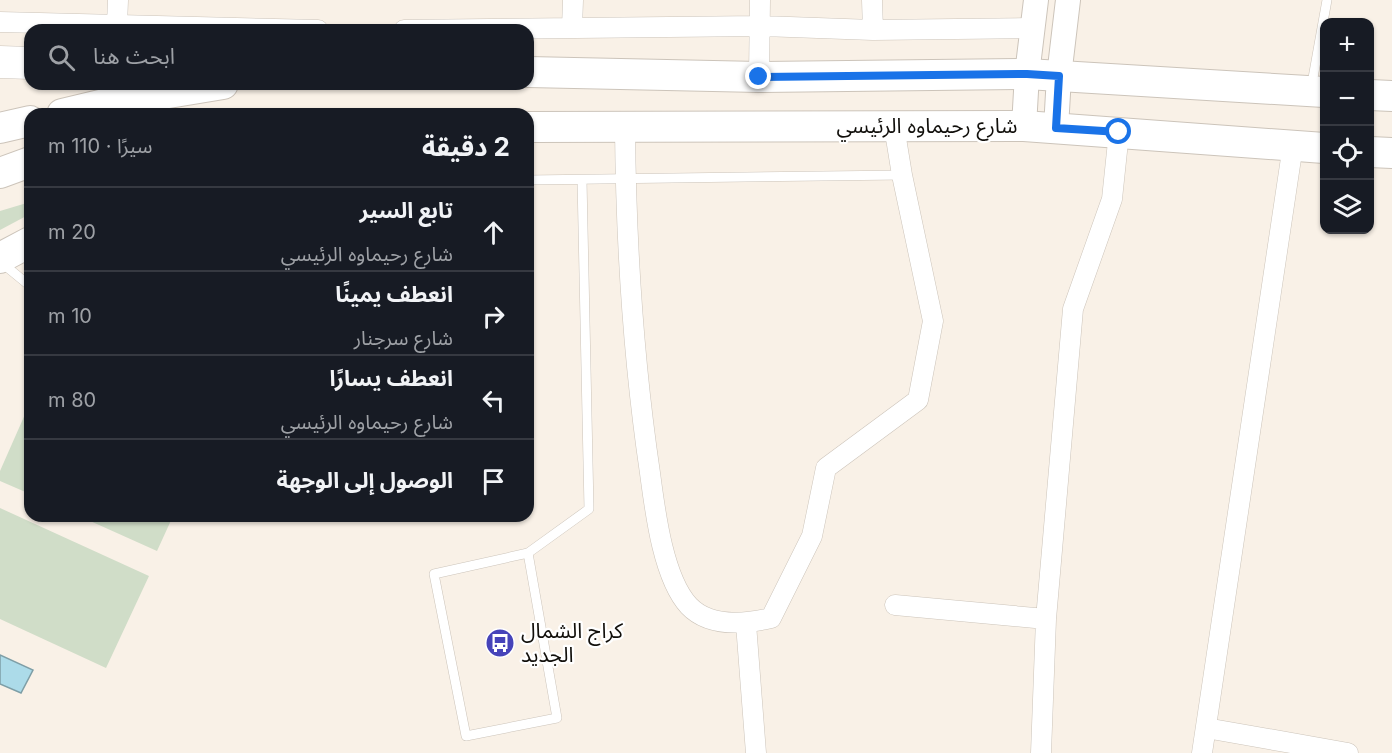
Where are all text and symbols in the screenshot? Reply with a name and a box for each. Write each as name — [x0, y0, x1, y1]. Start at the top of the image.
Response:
map controls — [1320, 18, 1374, 234]
button: + — [1320, 18, 1374, 72]
search box — [24, 24, 534, 90]
icon: search — [45, 41, 78, 74]
text: ابحث هنا — [93, 43, 175, 69]
route end — [745, 63, 771, 89]
button: − — [1320, 72, 1374, 126]
street label: شارع رحيماوه الرئيسي — [837, 113, 1017, 142]
route start — [1105, 118, 1131, 144]
button: locate — [1320, 126, 1374, 180]
text: 2 دقيقة — [422, 131, 510, 162]
text: سيرًا · 110 m — [48, 134, 152, 158]
button: layers — [1320, 180, 1374, 234]
text: تابع السير — [360, 197, 453, 223]
icon: ahead — [477, 216, 510, 249]
text: 20 m — [48, 220, 96, 244]
text: شارع رحيماوه الرئيسي — [281, 242, 453, 266]
text: انعطف يمينًا — [335, 281, 453, 307]
icon: right — [477, 300, 510, 333]
text: 10 m — [48, 304, 92, 328]
text: شارع سرجنار — [354, 326, 453, 350]
text: انعطف يسارًا — [330, 365, 453, 391]
icon: left — [477, 384, 510, 417]
text: 80 m — [48, 388, 96, 412]
text: شارع رحيماوه الرئيسي — [281, 410, 453, 434]
icon: arrive — [477, 465, 510, 498]
text: الوصول إلى الوجهة — [276, 467, 453, 493]
place label: كراج الشمال الجديد — [521, 618, 623, 667]
bus stop icon: كراج الشمال الجديد — [484, 627, 516, 659]

